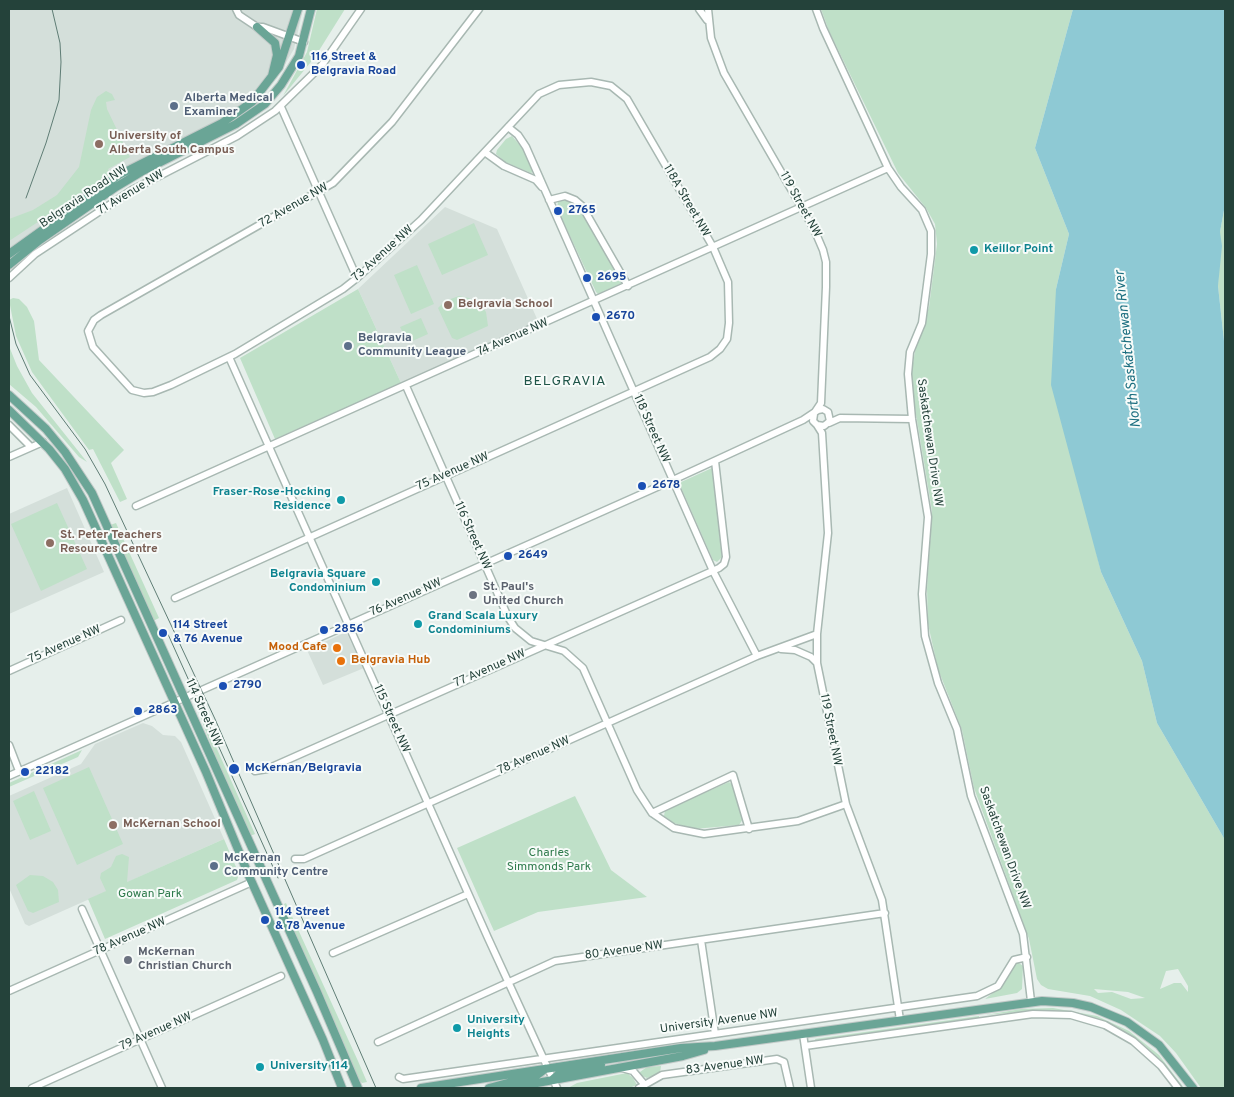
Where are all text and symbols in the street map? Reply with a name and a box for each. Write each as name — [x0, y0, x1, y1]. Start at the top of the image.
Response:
place label: 116 Street & Belgravia Road — [311, 51, 396, 79]
marker: 116 Street & Belgravia Road — [295, 59, 307, 71]
place label: Alberta Medical Examiner — [184, 92, 273, 120]
marker: Alberta Medical Examiner — [168, 100, 180, 112]
place label: University of Alberta South Campus — [109, 130, 235, 158]
marker: University of Alberta South Campus — [93, 138, 105, 150]
street label: Belgravia Road NW — [37, 162, 131, 232]
street label: 118A Street NW — [659, 162, 713, 240]
street label: 71 Avenue NW — [95, 167, 167, 219]
street label: 119 Street NW — [776, 169, 824, 241]
street label: 72 Avenue NW — [257, 180, 331, 232]
place label: 2765 — [568, 204, 596, 218]
marker: 2765 — [552, 205, 564, 217]
street label: 73 Avenue NW — [349, 223, 417, 285]
place label: Keillor Point — [984, 243, 1053, 257]
marker: Keillor Point — [968, 244, 980, 256]
water label: North Saskatchewan River — [1112, 269, 1146, 429]
place label: 2695 — [597, 271, 626, 285]
marker: 2695 — [581, 272, 593, 284]
place label: Belgravia School — [458, 298, 553, 312]
marker: Belgravia School — [442, 299, 454, 311]
place label: 2670 — [606, 310, 635, 324]
marker: 2670 — [590, 311, 602, 323]
street label: 74 Avenue NW — [475, 316, 551, 360]
place label: Belgravia Community League — [358, 332, 466, 360]
marker: Belgravia Community League — [342, 340, 354, 352]
district label: BELGRAVIA — [522, 374, 608, 390]
street label: Saskatchewan Drive NW — [913, 378, 945, 508]
street label: 118 Street NW — [629, 393, 673, 465]
street label: 75 Avenue NW — [414, 450, 492, 494]
place label: 2678 — [652, 479, 680, 493]
marker: 2678 — [636, 480, 648, 492]
place label: Fraser-Rose-Hocking Residence — [213, 486, 331, 514]
marker: Fraser-Rose-Hocking Residence — [335, 494, 347, 506]
street label: 116 Street NW — [451, 500, 493, 572]
place label: St. Peter Teachers Resources Centre — [60, 529, 162, 557]
marker: St. Peter Teachers Resources Centre — [44, 537, 56, 549]
place label: 2649 — [518, 549, 548, 563]
marker: 2649 — [502, 550, 514, 562]
place label: Belgravia Square Condominium — [270, 568, 366, 596]
street label: 76 Avenue NW — [368, 576, 444, 620]
marker: Belgravia Square Condominium — [370, 576, 382, 588]
place label: St. Paul's United Church — [483, 581, 564, 609]
marker: St. Paul's United Church — [467, 589, 479, 601]
place label: Grand Scala Luxury Condominiums — [428, 610, 538, 638]
marker: Grand Scala Luxury Condominiums — [412, 618, 424, 630]
place label: 114 Street & 76 Avenue — [173, 619, 243, 647]
street label: 75 Avenue NW — [26, 623, 104, 667]
place label: 2856 — [334, 623, 364, 637]
marker: 2856 — [318, 624, 330, 636]
marker: 114 Street & 76 Avenue — [157, 627, 169, 639]
place label: Mood Cafe — [269, 641, 327, 655]
marker: Mood Cafe — [331, 642, 343, 654]
street label: 77 Avenue NW — [452, 647, 528, 691]
place label: Belgravia Hub — [351, 654, 430, 668]
marker: Belgravia Hub — [335, 655, 347, 667]
street label: 114 Street NW — [182, 677, 224, 749]
place label: 2790 — [233, 679, 262, 693]
marker: 2790 — [217, 680, 229, 692]
street label: 115 Street NW — [369, 682, 413, 756]
street label: 119 Street NW — [816, 693, 844, 767]
place label: 2863 — [148, 704, 177, 718]
marker: 2863 — [132, 705, 144, 717]
street label: 78 Avenue NW — [496, 734, 572, 778]
marker: McKernan/Belgravia — [227, 762, 241, 776]
place label: McKernan/Belgravia — [245, 762, 362, 776]
place label: 22182 — [35, 765, 69, 779]
marker: 22182 — [19, 766, 31, 778]
street label: Saskatchewan Drive NW — [975, 785, 1033, 911]
place label: McKernan School — [123, 818, 221, 832]
marker: McKernan School — [107, 819, 119, 831]
park label: Charles Simmonds Park — [507, 847, 591, 875]
place label: McKernan Community Centre — [224, 852, 328, 880]
marker: McKernan Community Centre — [208, 860, 220, 872]
park label: Gowan Park — [118, 888, 182, 902]
place label: 114 Street & 78 Avenue — [275, 906, 345, 934]
marker: 114 Street & 78 Avenue — [259, 914, 271, 926]
street label: 78 Avenue NW — [92, 915, 168, 959]
street label: 80 Avenue NW — [584, 938, 664, 964]
place label: McKernan Christian Church — [138, 946, 232, 974]
marker: McKernan Christian Church — [122, 954, 134, 966]
street label: University Avenue NW — [659, 1007, 779, 1037]
street label: 79 Avenue NW — [118, 1010, 194, 1054]
place label: University Heights — [467, 1014, 525, 1042]
marker: University Heights — [451, 1022, 463, 1034]
street label: 83 Avenue NW — [685, 1053, 765, 1079]
place label: University 114 — [270, 1060, 348, 1074]
marker: University 114 — [254, 1061, 266, 1073]

